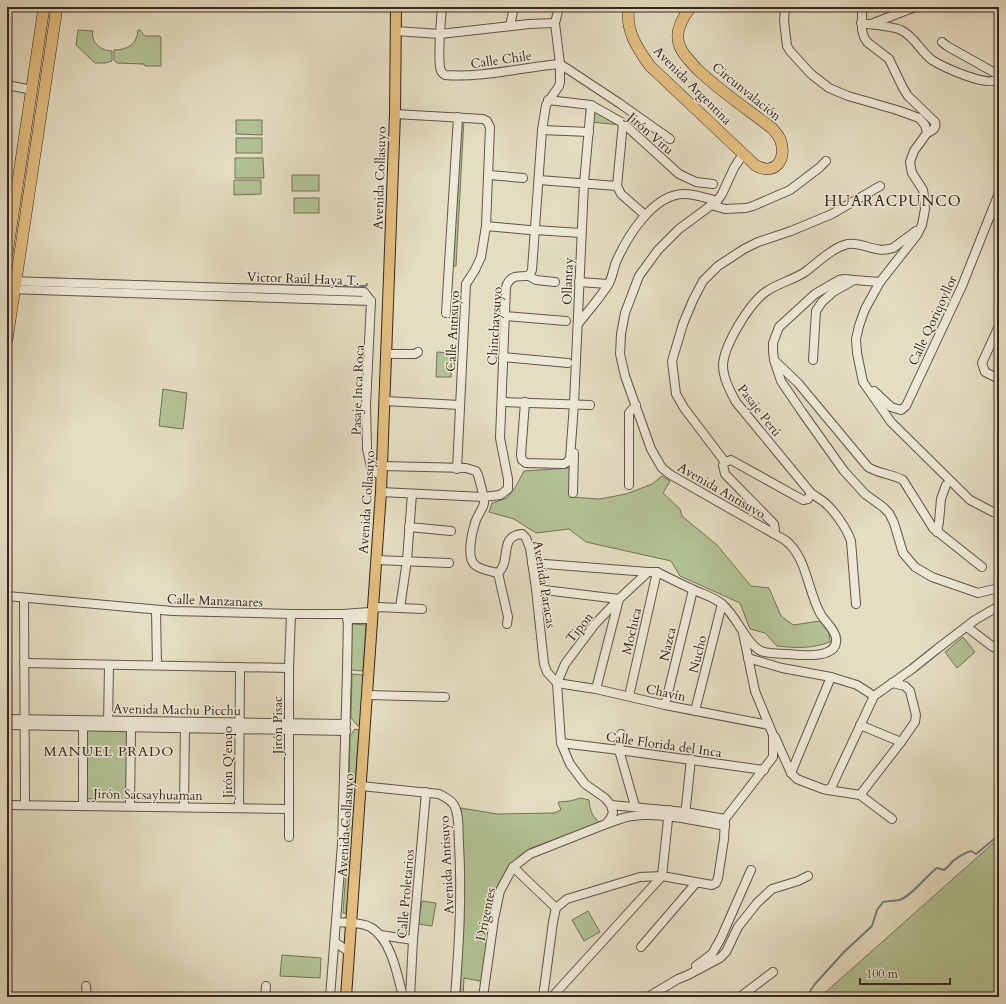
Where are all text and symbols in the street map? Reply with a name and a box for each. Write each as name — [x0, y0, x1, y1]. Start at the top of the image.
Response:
street label: Avenida Argentina — [649, 43, 736, 129]
street label: Calle Chile — [469, 47, 533, 73]
street label: Circunvalación — [708, 58, 785, 126]
street label: Jirón Viru — [622, 107, 677, 159]
street label: Avenida Collasuyo — [369, 126, 391, 230]
district label: HUARACPUNCO — [824, 191, 962, 211]
street label: Ollantay — [558, 257, 578, 305]
street label: Victor Raúl Haya T. — [247, 268, 359, 290]
street label: Calle Qoriqoyllor — [904, 272, 962, 368]
street label: Chinchaysuyo — [483, 286, 507, 366]
street label: Calle Antisuyo — [442, 290, 464, 372]
street label: Pasaje Inca Roca — [347, 344, 369, 436]
street label: Pasaje Perú — [733, 381, 785, 441]
street label: Avenida Collasuyo — [354, 450, 380, 554]
street label: Avenida Antisuyo — [674, 458, 769, 523]
street label: Avenida Paracas — [528, 539, 560, 629]
street label: Calle Manzanares — [167, 590, 263, 612]
street label: Mochica — [618, 606, 646, 656]
street label: Tipon — [562, 608, 598, 647]
street label: Nazca — [655, 625, 681, 663]
street label: Nucho — [685, 633, 711, 675]
street label: Chavín — [644, 680, 688, 706]
street label: Jirón Pisac — [269, 696, 287, 756]
street label: Avenida Machu Picchu — [113, 700, 241, 720]
street label: Jirón Q'enqo — [219, 726, 237, 800]
street label: Calle Florida del Inca — [605, 728, 723, 762]
district label: MANUEL PRADO — [44, 742, 174, 761]
street label: Avenida Collasuyo — [333, 773, 359, 877]
street label: Jirón Sacsayhuaman — [91, 785, 203, 805]
street label: Avenida Antisuyo — [435, 815, 459, 915]
street label: Calle Proletarios — [393, 849, 419, 940]
street label: Drigentes — [472, 886, 500, 942]
scale bar — [860, 960, 950, 986]
text: 100 m — [866, 966, 899, 982]

